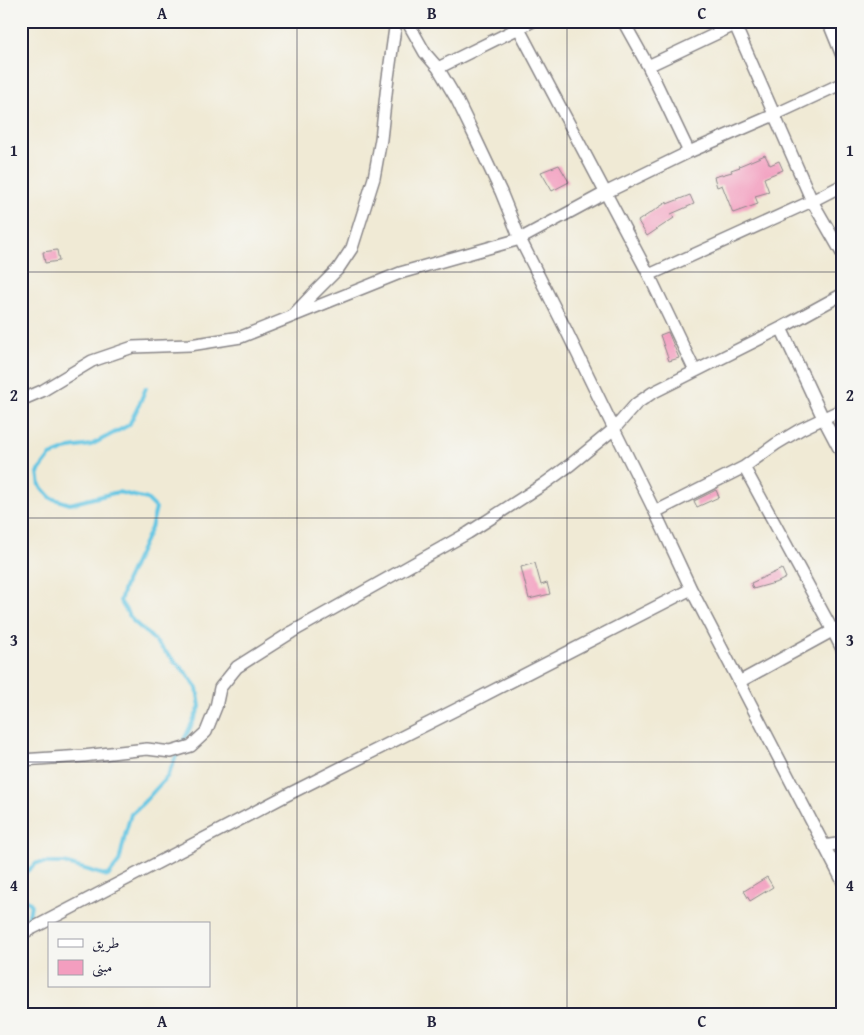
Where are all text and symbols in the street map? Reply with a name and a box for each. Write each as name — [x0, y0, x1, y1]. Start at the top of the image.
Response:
text: A — [157, 1, 168, 25]
text: B — [427, 1, 437, 25]
text: C — [697, 1, 707, 25]
text: 1 — [10, 138, 18, 162]
text: 1 — [846, 138, 854, 162]
text: 2 — [10, 383, 18, 407]
text: 2 — [846, 383, 854, 407]
text: 3 — [10, 628, 18, 652]
text: 3 — [846, 628, 854, 652]
text: 4 — [10, 873, 18, 897]
text: 4 — [846, 873, 854, 897]
legend — [48, 922, 210, 988]
text: طريق — [92, 932, 119, 953]
text: مبنى — [92, 956, 112, 978]
text: A — [157, 1009, 168, 1033]
text: B — [427, 1009, 437, 1033]
text: C — [697, 1009, 707, 1033]

